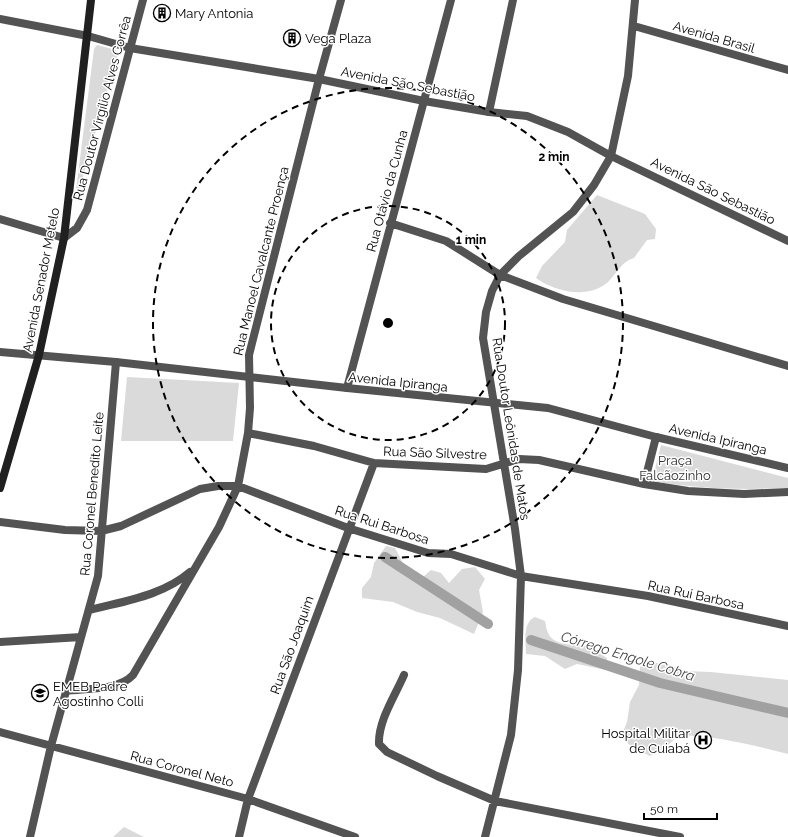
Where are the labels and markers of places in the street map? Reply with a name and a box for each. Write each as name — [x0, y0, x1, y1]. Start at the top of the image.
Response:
building icon: Mary Antonia — [152, 3, 172, 23]
place label: Mary Antonia — [175, 6, 253, 21]
building icon: Vega Plaza — [282, 28, 302, 48]
place label: Vega Plaza — [305, 31, 371, 46]
centre of rings — [381, 316, 395, 330]
place label: EMEB Padre Agostinho Colli — [53, 679, 144, 709]
school or university icon: EMEB Padre Agostinho Colli — [30, 683, 50, 703]
place label: Hospital Militar de Cuiabá — [601, 726, 690, 756]
hospital icon: Hospital Militar de Cuiabá — [693, 730, 713, 750]

